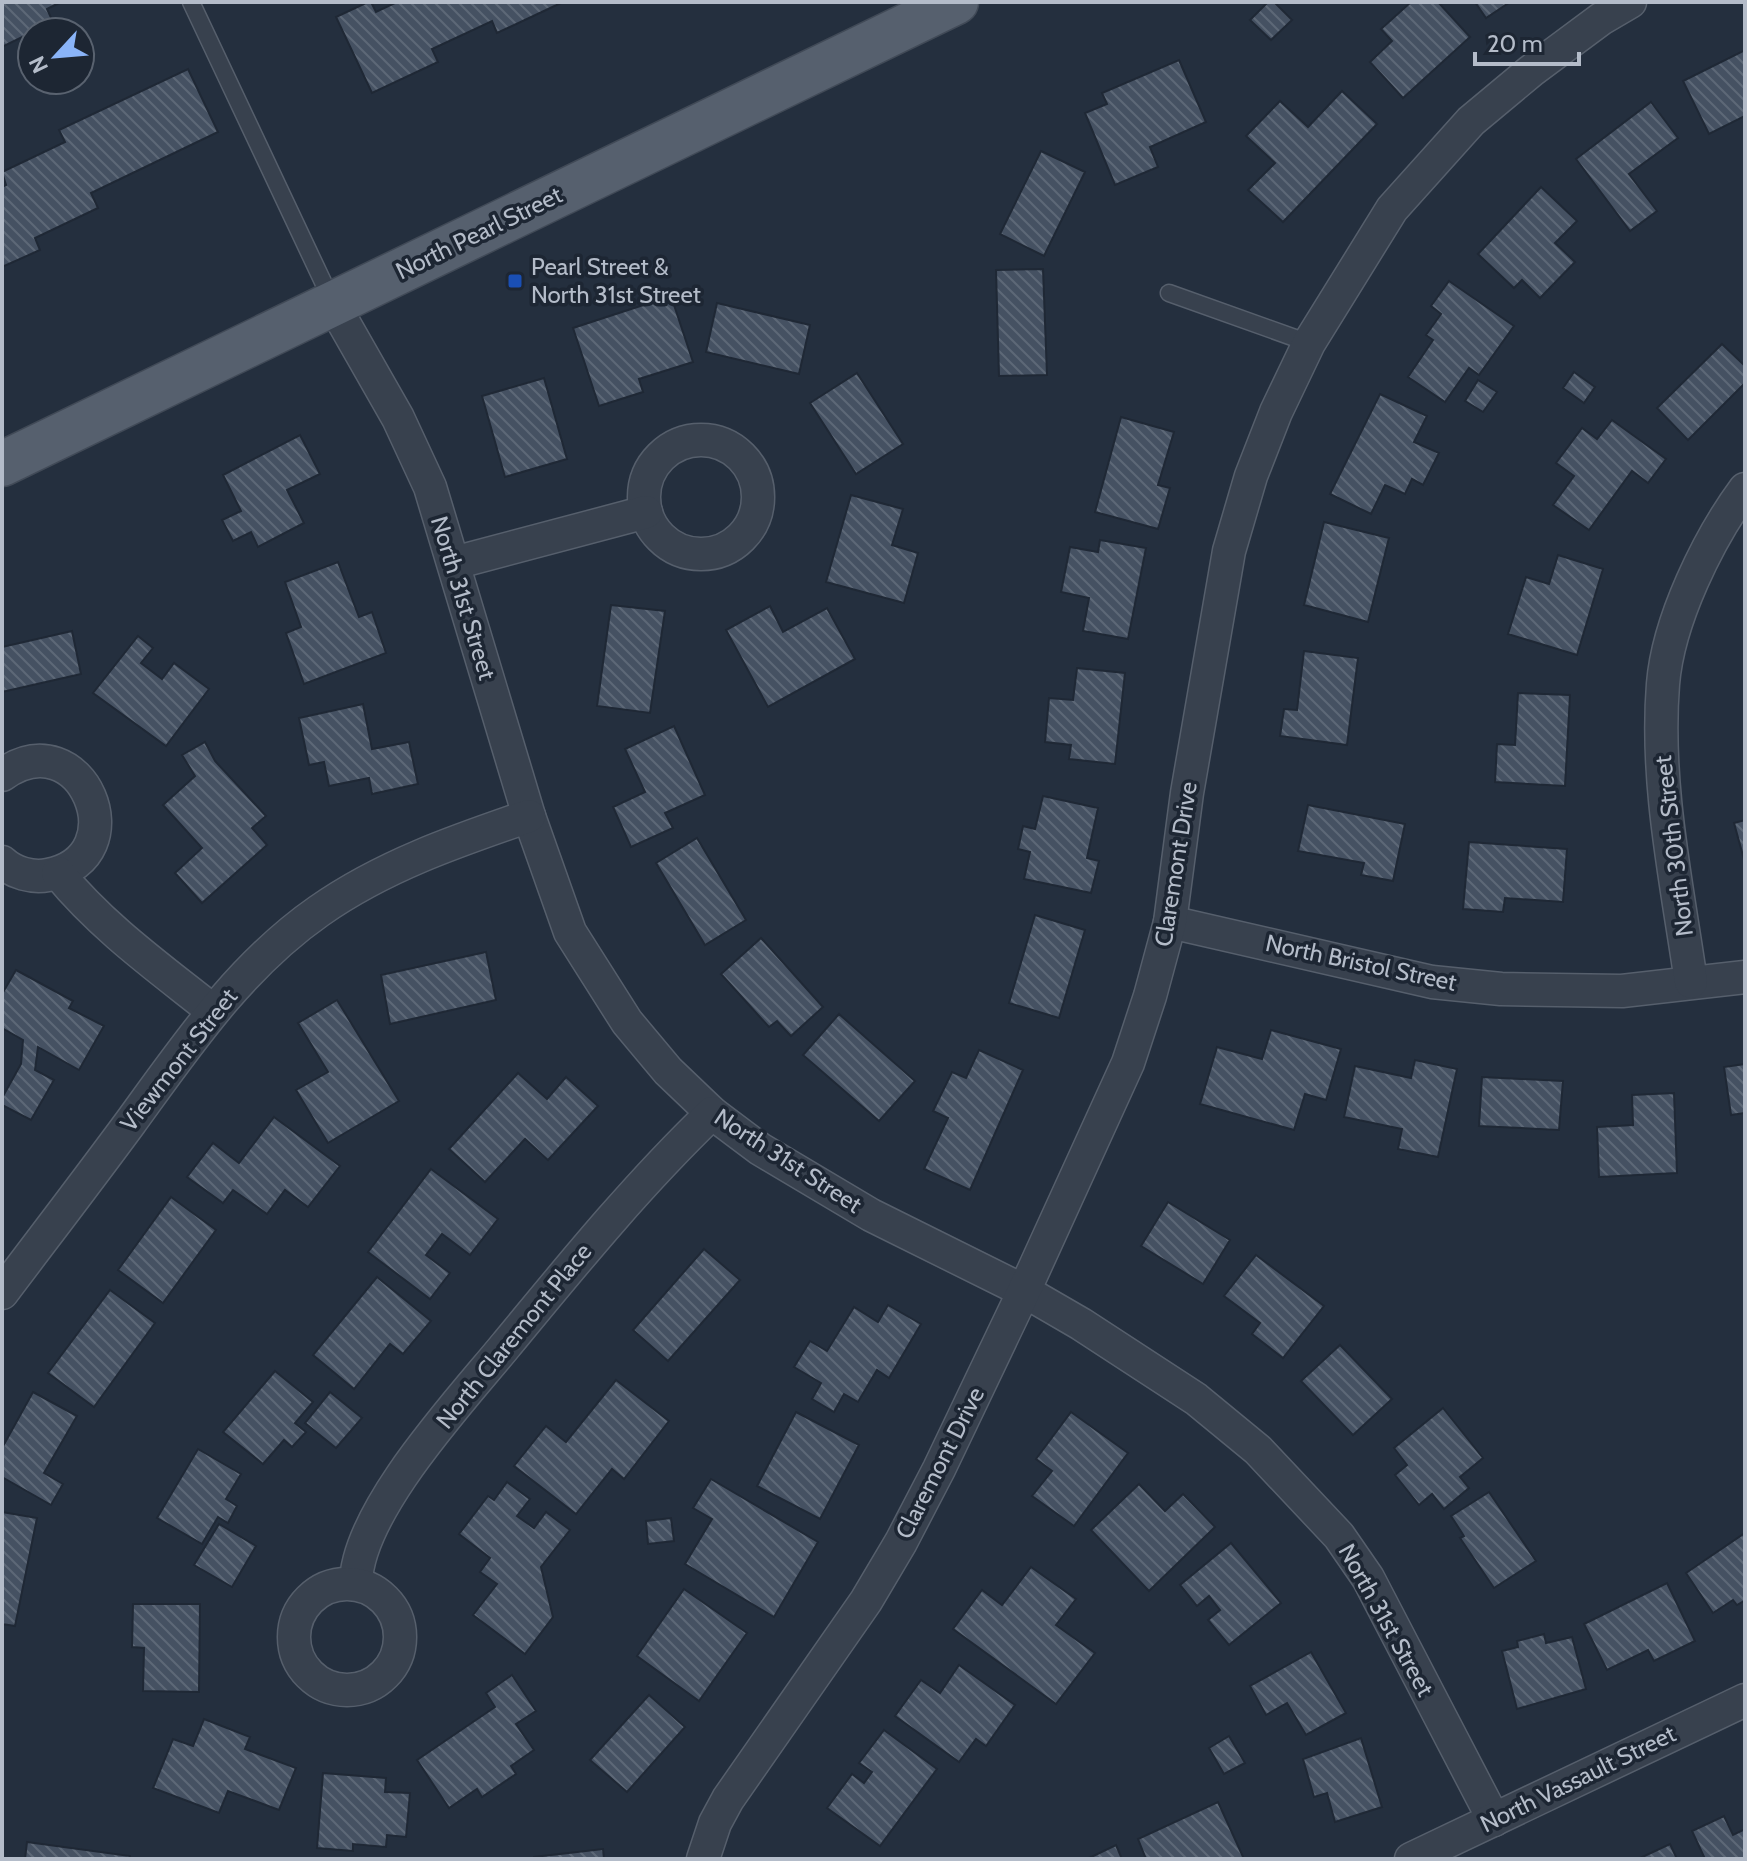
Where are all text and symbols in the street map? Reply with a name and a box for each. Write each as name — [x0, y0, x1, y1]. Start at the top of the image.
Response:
north arrow — [16, 16, 96, 96]
scale bar — [1475, 16, 1579, 66]
text: 20 m — [1487, 29, 1543, 58]
text: N — [23, 52, 54, 77]
street label: North Pearl Street — [391, 180, 567, 285]
place label: Pearl Street & North 31st Street — [531, 252, 701, 309]
marker: Pearl Street & North 31st Street — [506, 272, 524, 290]
street label: North 31st Street — [425, 512, 502, 683]
street label: North 30th Street — [1648, 754, 1699, 938]
street label: Claremont Drive — [1148, 780, 1203, 948]
street label: North Bristol Street — [1263, 928, 1459, 997]
street label: Viewmont Street — [114, 983, 243, 1137]
street label: North 31st Street — [709, 1102, 867, 1219]
street label: North Claremont Place — [430, 1237, 597, 1434]
street label: Claremont Drive — [889, 1382, 990, 1543]
street label: North 31st Street — [1333, 1538, 1440, 1701]
street label: North Vassault Street — [1475, 1719, 1680, 1838]

